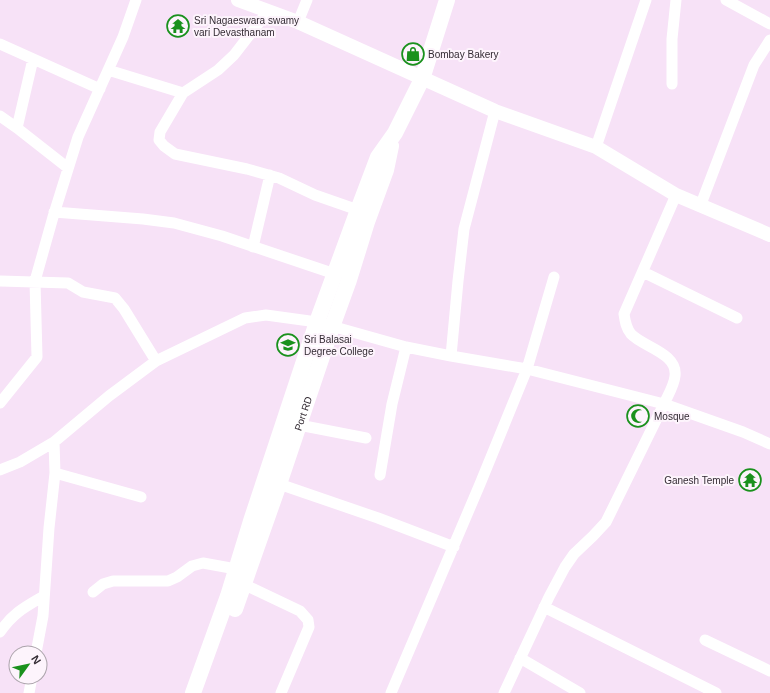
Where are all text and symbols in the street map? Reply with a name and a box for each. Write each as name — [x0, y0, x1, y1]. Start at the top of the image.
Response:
temple icon: Sri Nagaeswara swamy vari Devasthanam — [165, 13, 191, 39]
place label: Sri Nagaeswara swamy vari Devasthanam — [194, 15, 299, 38]
shop icon: Bombay Bakery — [400, 41, 426, 67]
place label: Bombay Bakery — [428, 49, 499, 60]
school or university icon: Sri Balasai Degree College — [275, 332, 301, 358]
place label: Sri Balasai Degree College — [304, 334, 374, 357]
street label: Port RD — [292, 395, 314, 432]
mosque icon: Mosque — [625, 403, 651, 429]
place label: Mosque — [654, 411, 690, 422]
temple icon: Ganesh Temple — [737, 467, 763, 493]
place label: Ganesh Temple — [664, 475, 734, 486]
north arrow — [8, 645, 48, 685]
text: N — [29, 653, 44, 666]

